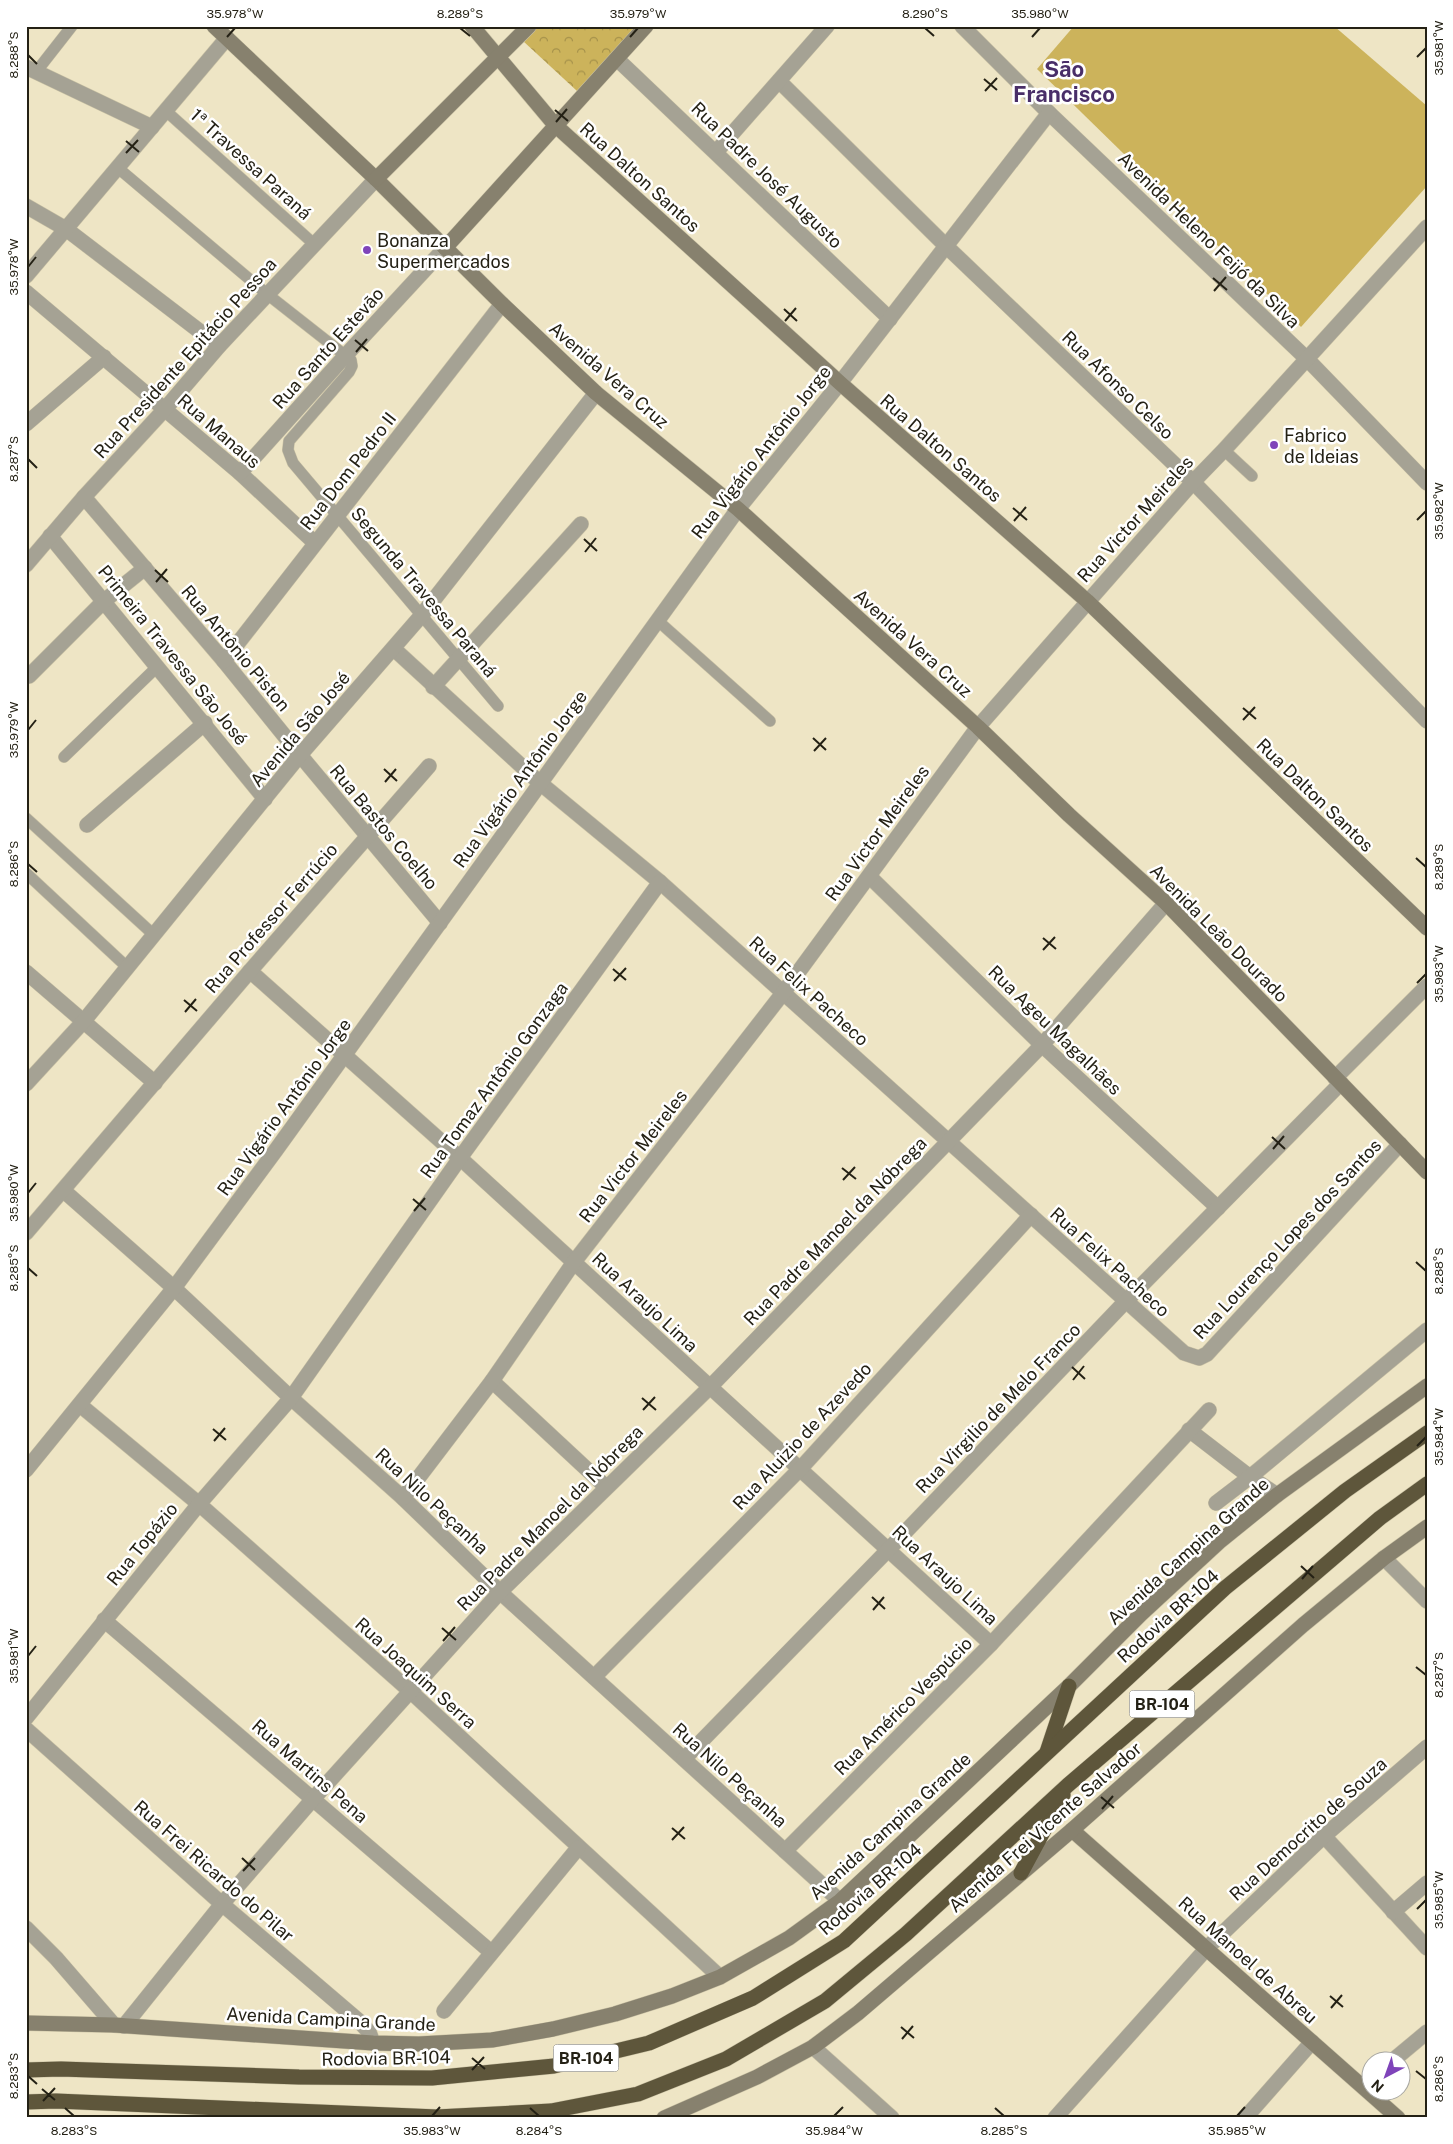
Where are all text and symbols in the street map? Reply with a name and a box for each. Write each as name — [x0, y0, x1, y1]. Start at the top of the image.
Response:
text: 35.978°W — [207, 7, 264, 21]
text: 8.289°S — [437, 7, 483, 21]
text: 35.979°W — [610, 7, 667, 21]
text: 8.290°S — [902, 7, 948, 21]
text: 35.980°W — [1011, 7, 1069, 21]
text: 35.981°W — [1432, 20, 1446, 76]
text: 8.288°S — [7, 32, 21, 78]
district label: São Francisco — [1013, 56, 1115, 107]
street label: Rua Padre José Augusto — [687, 98, 847, 252]
street label: 1ª Travessa Paraná — [186, 104, 316, 224]
street label: Rua Dalton Santos — [576, 118, 704, 236]
street label: Avenida Heleno Feijó da Silva — [1114, 148, 1304, 332]
place label: Bonanza Supermercados — [377, 230, 510, 272]
text: 35.978°W — [7, 238, 21, 295]
marker: Bonanza Supermercados — [361, 244, 373, 256]
street label: Rua Presidente Epitácio Pessoa — [89, 254, 281, 462]
street label: Rua Santo Estevão — [268, 283, 388, 413]
street label: Avenida Vera Cruz — [545, 317, 673, 433]
street label: Rua Afonso Celso — [1058, 326, 1178, 444]
street label: Rua Vigário Antônio Jorge — [687, 361, 835, 543]
street label: Rua Manaus — [173, 389, 265, 473]
street label: Rua Dalton Santos — [876, 390, 1006, 506]
street label: Rua Dom Pedro II — [296, 408, 400, 534]
place label: Fabrico de Ideias — [1284, 425, 1359, 467]
text: 8.287°S — [7, 436, 21, 482]
marker: Fabrico de Ideias — [1268, 439, 1280, 451]
street label: Rua Victor Meireles — [1073, 452, 1197, 586]
text: 35.982°W — [1432, 482, 1446, 540]
street label: Segunda Travessa Paraná — [347, 503, 501, 681]
street label: Primeira Travessa São José — [94, 561, 252, 749]
street label: Rua Antônio Piston — [177, 581, 295, 715]
street label: Avenida Vera Cruz — [850, 585, 976, 701]
street label: Avenida São José — [246, 667, 354, 791]
street label: Rua Vigário Antônio Jorge — [449, 686, 591, 872]
text: 35.979°W — [7, 701, 21, 758]
street label: Rua Dalton Santos — [1252, 734, 1378, 856]
street label: Rua Bastos Coelho — [326, 760, 442, 894]
street label: Rua Victor Meireles — [821, 761, 933, 905]
street label: Rua Professor Ferrúcio — [200, 839, 342, 997]
text: 8.286°S — [7, 841, 21, 887]
text: 8.289°S — [1432, 844, 1446, 890]
street label: Avenida Leão Dourado — [1146, 860, 1292, 1006]
street label: Rua Felix Pacheco — [745, 932, 873, 1050]
text: 35.983°W — [1432, 945, 1446, 1003]
street label: Rua Ageu Magalhães — [984, 961, 1126, 1099]
street label: Rua Tomaz Antônio Gonzaga — [416, 978, 572, 1182]
street label: Rua Vigário Antônio Jorge — [213, 1014, 355, 1200]
street label: Rua Victor Meireles — [575, 1085, 691, 1227]
street label: Rua Padre Manoel da Nóbrega — [739, 1132, 931, 1330]
street label: Rua Lourenço Lopes dos Santos — [1189, 1135, 1385, 1343]
text: 35.980°W — [7, 1164, 21, 1222]
street label: Rua Felix Pacheco — [1046, 1203, 1174, 1321]
text: 8.285°S — [7, 1245, 21, 1291]
street label: Rua Araujo Lima — [588, 1248, 702, 1356]
text: 8.288°S — [1432, 1248, 1446, 1294]
street label: Rua Virgilio de Melo Franco — [911, 1319, 1085, 1497]
street label: Rua Aluizio de Azevedo — [728, 1358, 876, 1514]
text: 35.984°W — [1432, 1408, 1446, 1466]
street label: Rua Padre Manoel da Nóbrega — [453, 1421, 647, 1615]
street label: Rua Nilo Peçanha — [371, 1443, 493, 1559]
street label: Avenida Campina Grande — [1103, 1473, 1273, 1629]
street label: Rua Topázio — [102, 1498, 182, 1590]
street label: Rua Araujo Lima — [888, 1521, 1002, 1629]
street label: Rodovia BR-104 — [1113, 1565, 1223, 1667]
street label: Rua Joaquim Serra — [351, 1613, 481, 1733]
text: 35.981°W — [7, 1628, 21, 1684]
street label: Rua Américo Vespúcio — [830, 1633, 976, 1779]
text: 8.287°S — [1432, 1652, 1446, 1698]
road number: BR-104 — [1130, 1690, 1194, 1718]
street label: Rua Martins Pena — [248, 1715, 372, 1827]
street label: Rua Nilo Peçanha — [669, 1718, 791, 1832]
street label: Avenida Frei Vicente Salvador — [944, 1738, 1146, 1916]
street label: Avenida Campina Grande — [805, 1748, 975, 1904]
street label: Rua Democrito de Souza — [1225, 1753, 1391, 1905]
street label: Rua Frei Ricardo do Pilar — [130, 1796, 298, 1946]
street label: Rodovia BR-104 — [814, 1839, 926, 1939]
text: 35.985°W — [1432, 1871, 1446, 1929]
street label: Rua Manoel de Abreu — [1174, 1892, 1322, 2028]
street label: Avenida Campina Grande — [226, 2003, 436, 2035]
road number: BR-104 — [554, 2045, 618, 2072]
street label: Rodovia BR-104 — [321, 2046, 451, 2070]
north arrow — [1360, 2052, 1410, 2102]
text: 8.283°S — [7, 2053, 21, 2099]
text: 8.286°S — [1432, 2056, 1446, 2102]
text: N — [1368, 2076, 1387, 2095]
text: 8.283°S — [51, 2124, 97, 2138]
text: 35.983°W — [403, 2124, 461, 2138]
text: 8.284°S — [516, 2124, 562, 2138]
text: 35.984°W — [805, 2124, 863, 2138]
text: 8.285°S — [981, 2124, 1027, 2138]
text: 35.985°W — [1208, 2124, 1266, 2138]

